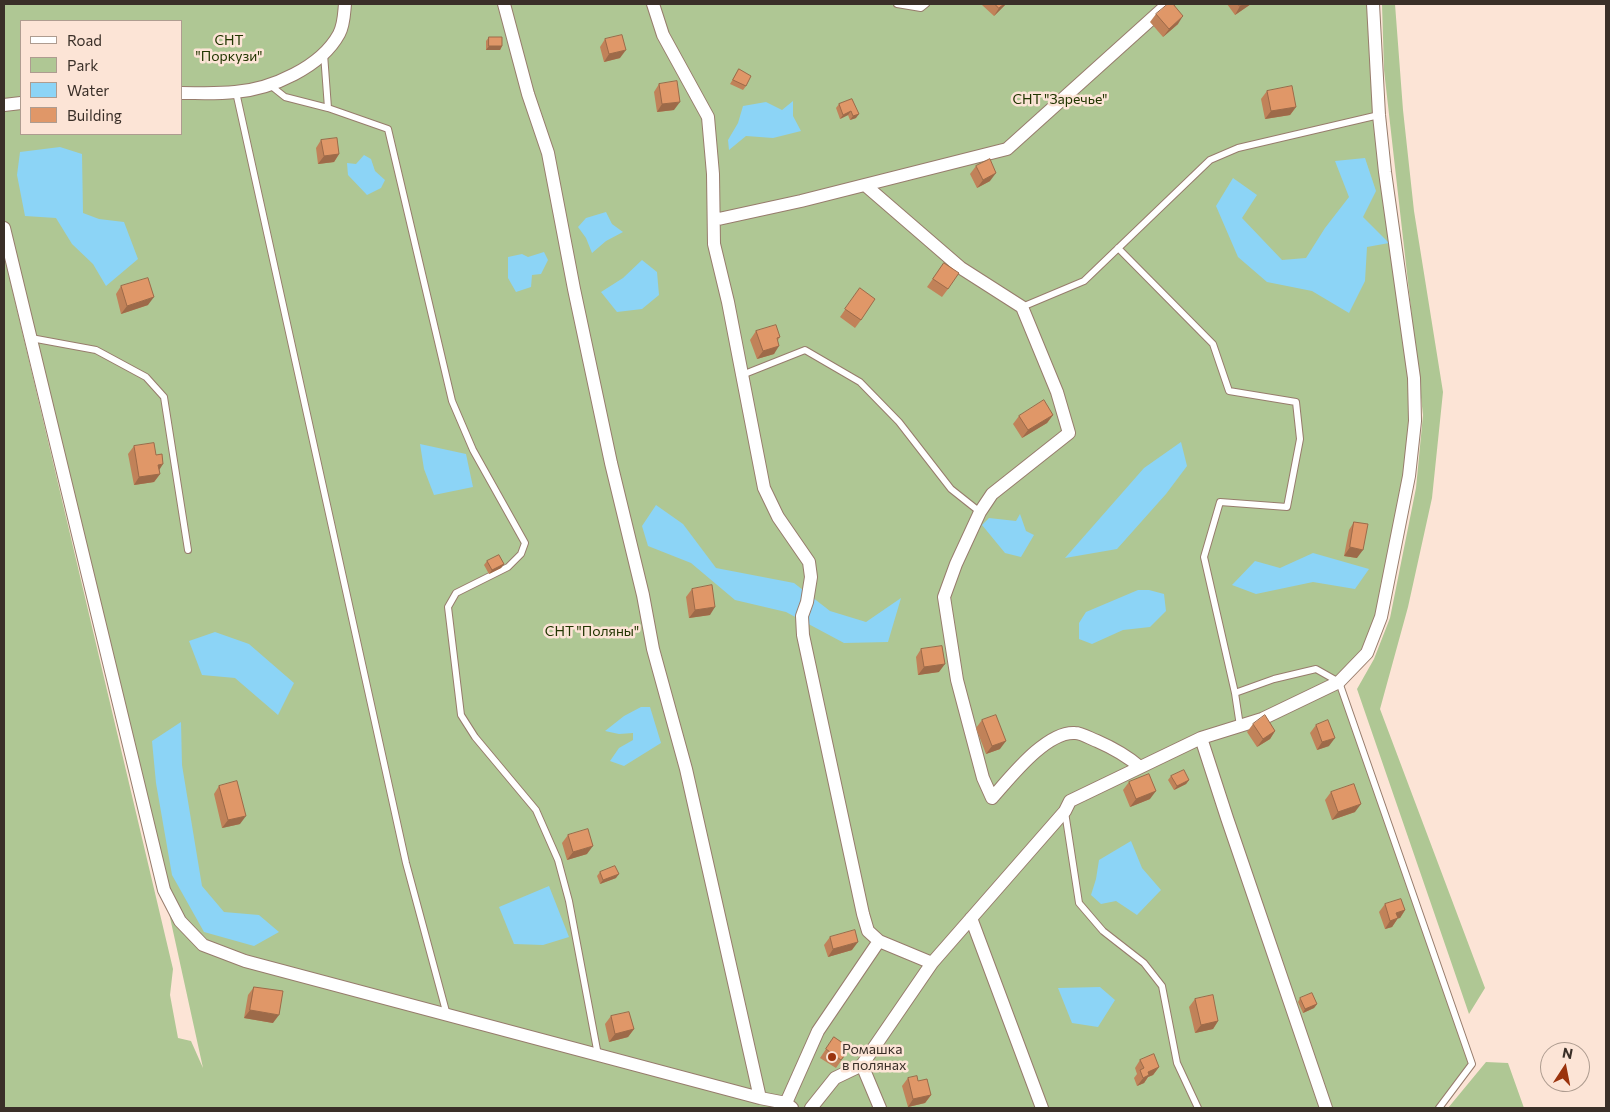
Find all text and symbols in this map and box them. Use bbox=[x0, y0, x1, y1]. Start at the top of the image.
legend bbox=[20, 20, 182, 135]
text: Road bbox=[67, 31, 102, 49]
park label: СНТ "Поркузи" bbox=[196, 32, 262, 64]
text: Park bbox=[67, 56, 98, 74]
text: Water bbox=[67, 81, 109, 99]
park label: СНТ "Заречье" bbox=[1013, 91, 1107, 107]
text: Building bbox=[67, 106, 122, 124]
park label: СНТ "Поляны" bbox=[545, 623, 639, 639]
place label: Ромашка в полянах bbox=[842, 1041, 906, 1074]
north arrow bbox=[1540, 1042, 1590, 1092]
text: N bbox=[1561, 1043, 1575, 1062]
marker: Ромашка в полянах bbox=[826, 1051, 838, 1063]

